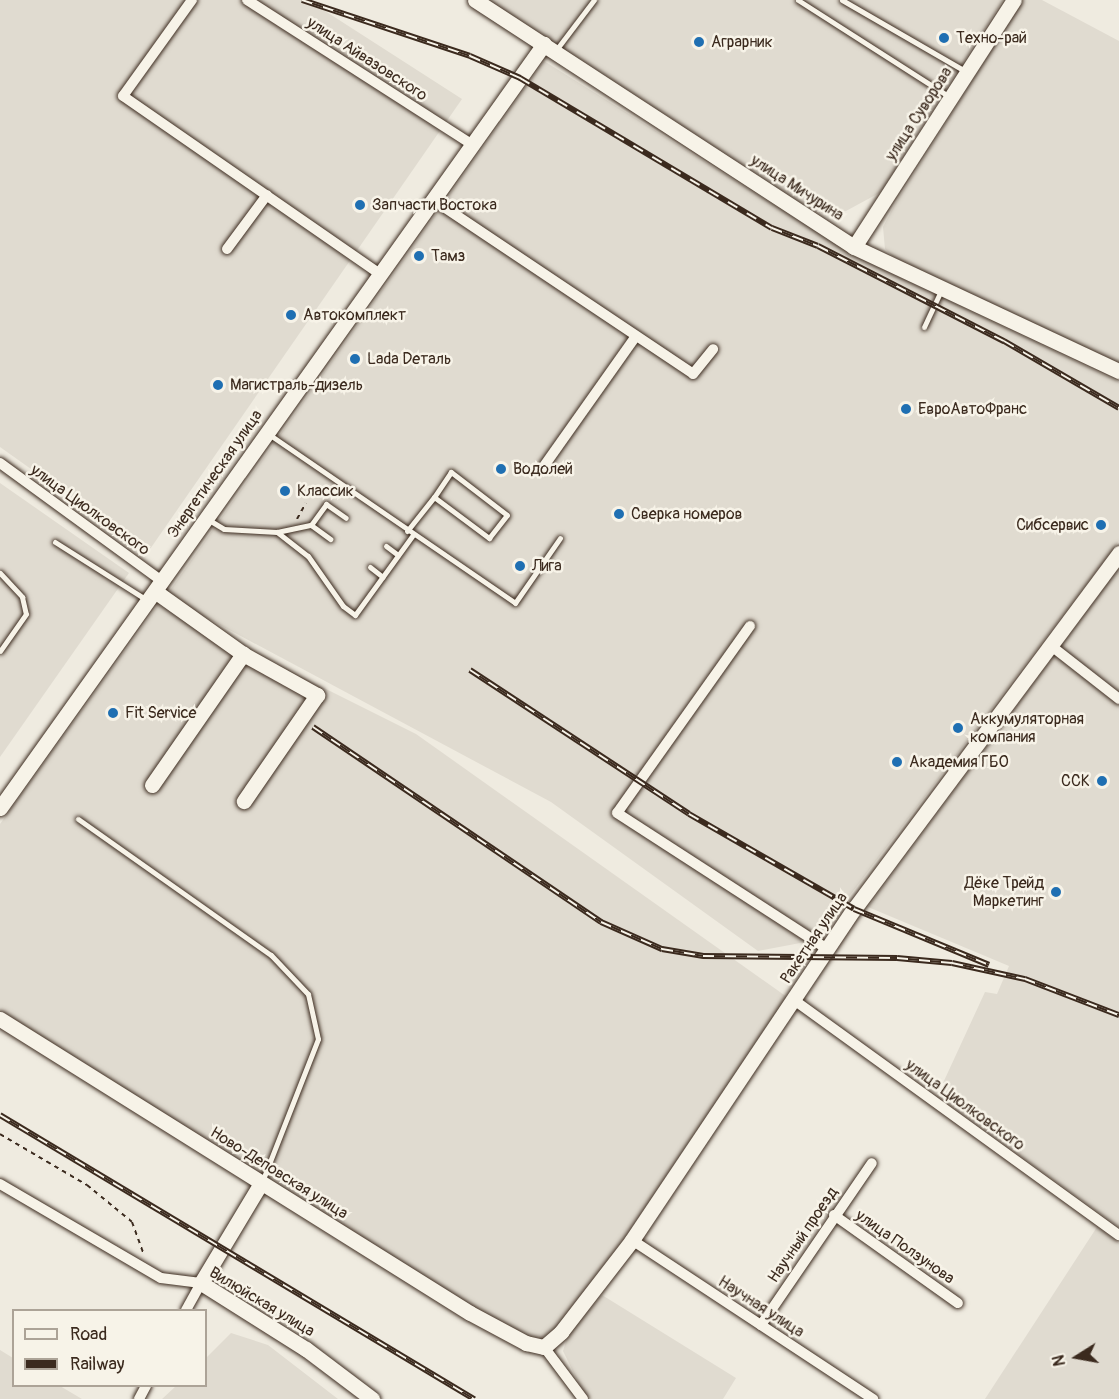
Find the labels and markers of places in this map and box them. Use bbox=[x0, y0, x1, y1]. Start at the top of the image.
place label: Техно-рай bbox=[956, 28, 1027, 48]
marker: Техно-рай bbox=[937, 31, 951, 45]
place label: Аграрник bbox=[711, 32, 773, 52]
marker: Аграрник bbox=[692, 35, 706, 49]
place label: Запчасти Востока bbox=[372, 195, 497, 215]
marker: Запчасти Востока bbox=[353, 198, 367, 212]
place label: Тамз bbox=[431, 246, 466, 266]
marker: Тамз bbox=[412, 249, 426, 263]
place label: Автокомплект bbox=[303, 305, 406, 325]
marker: Автокомплект bbox=[284, 308, 298, 322]
place label: Lada Dеталь bbox=[367, 349, 451, 369]
marker: Lada Dеталь bbox=[348, 352, 362, 366]
place label: Магистраль-дизель bbox=[230, 375, 363, 395]
marker: Магистраль-дизель bbox=[211, 378, 225, 392]
place label: ЕвроАвтоФранс bbox=[918, 399, 1027, 419]
marker: ЕвроАвтоФранс bbox=[899, 402, 913, 416]
place label: Водолей bbox=[513, 459, 573, 479]
marker: Водолей bbox=[494, 462, 508, 476]
place label: Классик bbox=[297, 481, 354, 501]
marker: Классик bbox=[278, 484, 292, 498]
place label: Сверка номеров bbox=[631, 504, 742, 524]
marker: Сверка номеров bbox=[612, 507, 626, 521]
place label: Сибсервис bbox=[1016, 515, 1089, 535]
marker: Сибсервис bbox=[1094, 518, 1108, 532]
place label: Лига bbox=[532, 556, 562, 576]
marker: Лига bbox=[513, 559, 527, 573]
place label: Fit Service bbox=[125, 703, 196, 723]
marker: Fit Service bbox=[106, 706, 120, 720]
place label: Аккумуляторная компания bbox=[970, 709, 1084, 747]
marker: Аккумуляторная компания bbox=[951, 721, 965, 735]
place label: Академия ГБО bbox=[909, 752, 1009, 772]
marker: Академия ГБО bbox=[890, 755, 904, 769]
place label: ССК bbox=[1061, 771, 1090, 791]
marker: ССК bbox=[1095, 774, 1109, 788]
place label: Дёке Трейд Маркетинг bbox=[965, 873, 1044, 911]
marker: Дёке Трейд Маркетинг bbox=[1049, 885, 1063, 899]

